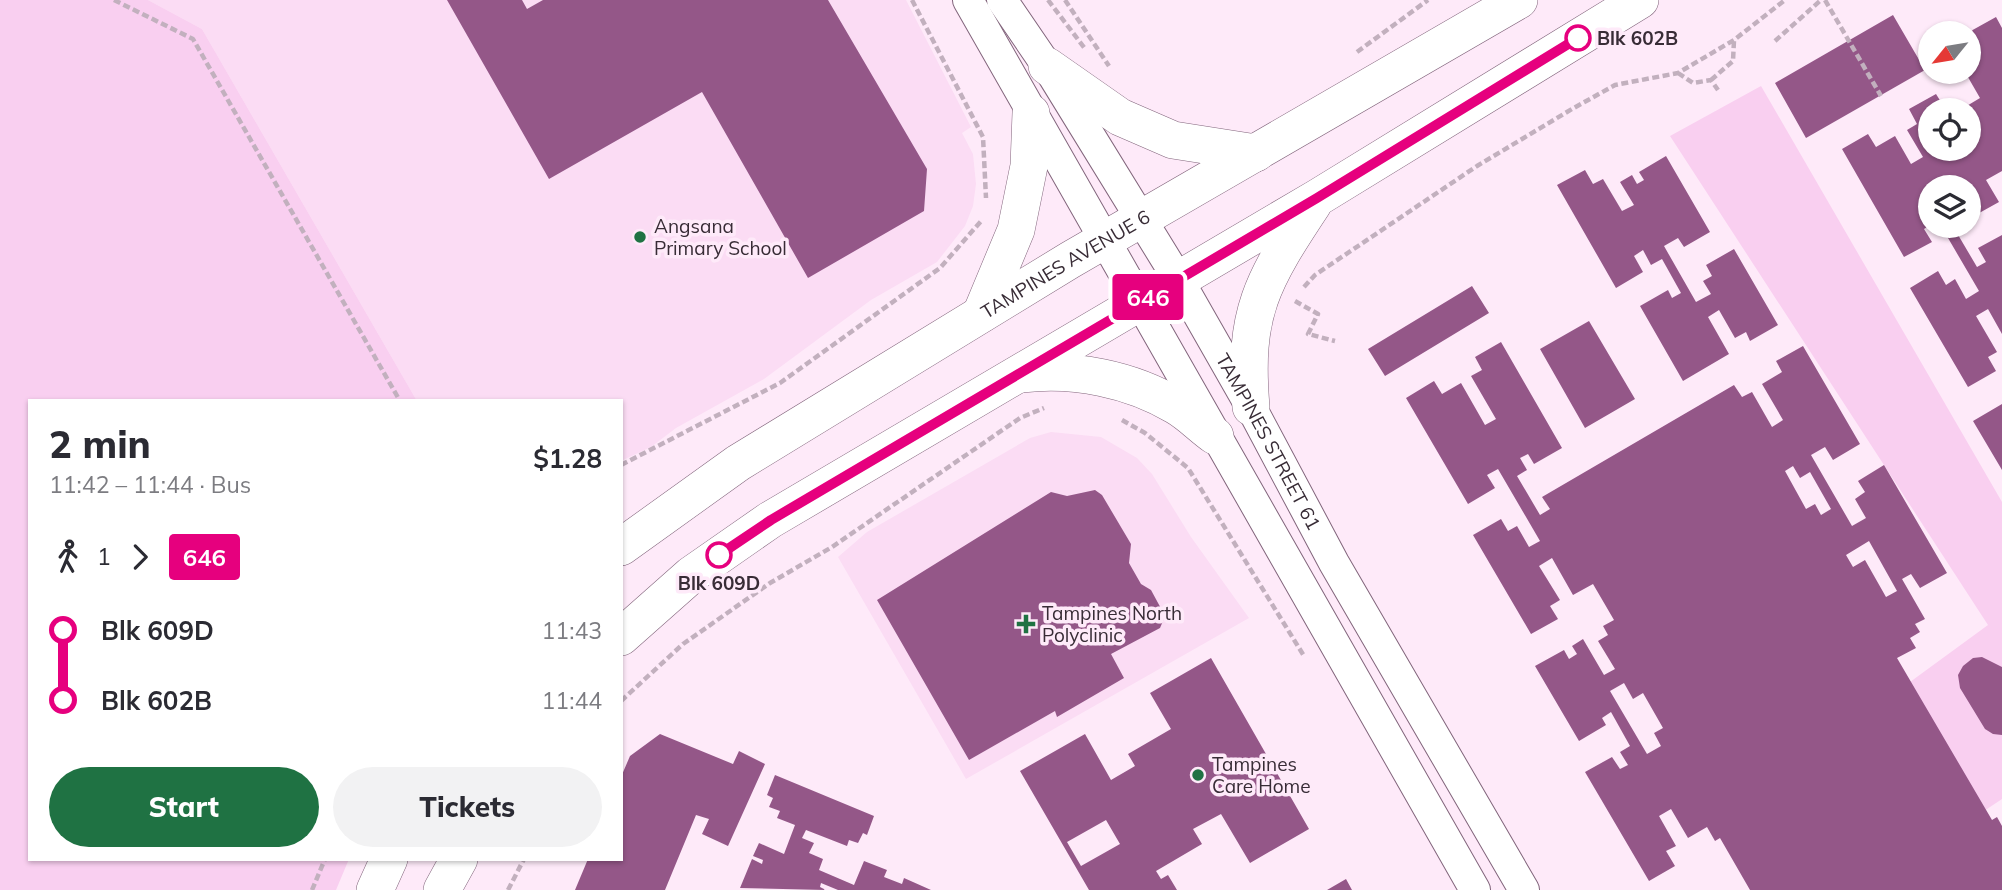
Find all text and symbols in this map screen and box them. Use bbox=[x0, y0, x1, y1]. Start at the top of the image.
north arrow bbox=[1918, 21, 1981, 84]
map controls bbox=[1918, 21, 1981, 238]
marker: Blk 602B bbox=[1565, 25, 1591, 51]
place label: Blk 602B bbox=[1597, 26, 1678, 50]
button: locate bbox=[1918, 98, 1981, 161]
button: layers bbox=[1918, 175, 1981, 238]
street label: TAMPINES AVENUE 6 bbox=[976, 204, 1154, 324]
place label: Angsana Primary School bbox=[654, 214, 787, 260]
marker: Angsana Primary School bbox=[632, 229, 648, 245]
line badge: 646 bbox=[1108, 274, 1188, 320]
text: 646 bbox=[1126, 282, 1170, 312]
street label: TAMPINES STREET 61 bbox=[1211, 349, 1326, 534]
text: 2 min bbox=[49, 420, 151, 468]
text: $1.28 bbox=[533, 442, 602, 475]
text: 11:42 – 11:44 · Bus bbox=[49, 470, 251, 499]
icon: walk bbox=[49, 538, 87, 576]
icon: forward bbox=[121, 538, 159, 576]
text: 1 bbox=[97, 542, 111, 571]
text: 646 bbox=[183, 542, 226, 572]
marker: Blk 609D bbox=[706, 542, 732, 568]
place label: Blk 609D bbox=[678, 571, 760, 595]
place label: Tampines North Polyclinic bbox=[1042, 601, 1182, 647]
text: Blk 609D bbox=[101, 614, 214, 647]
marker: Tampines North Polyclinic bbox=[1016, 614, 1036, 634]
text: 11:43 bbox=[542, 616, 602, 645]
text: Blk 602B bbox=[101, 684, 212, 717]
text: 11:44 bbox=[542, 686, 602, 715]
place label: Tampines Care Home bbox=[1212, 752, 1311, 798]
button: Start bbox=[49, 767, 319, 847]
button: Tickets bbox=[333, 767, 602, 847]
marker: Tampines Care Home bbox=[1190, 767, 1206, 783]

